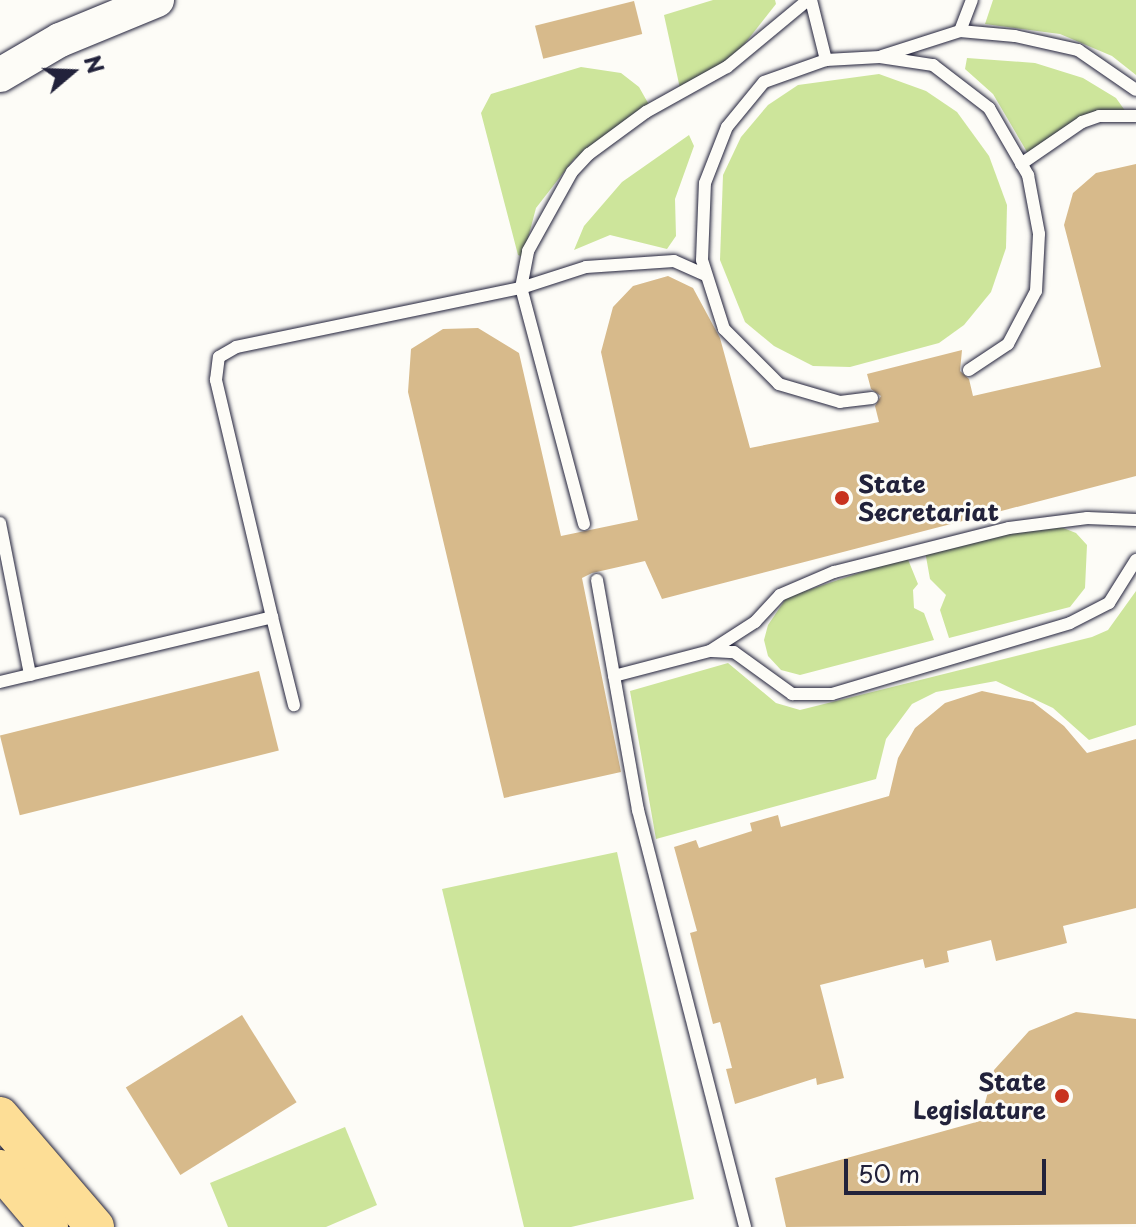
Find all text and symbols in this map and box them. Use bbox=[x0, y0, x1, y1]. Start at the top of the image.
north arrow bbox=[32, 32, 112, 112]
text: N bbox=[77, 50, 114, 78]
place label: State Secretariat bbox=[858, 470, 999, 526]
marker: State Secretariat bbox=[833, 489, 851, 507]
place label: State Legislature bbox=[913, 1068, 1046, 1124]
marker: State Legislature bbox=[1053, 1087, 1071, 1105]
scale bar bbox=[848, 1143, 1050, 1193]
text: 50 m bbox=[858, 1155, 920, 1191]

